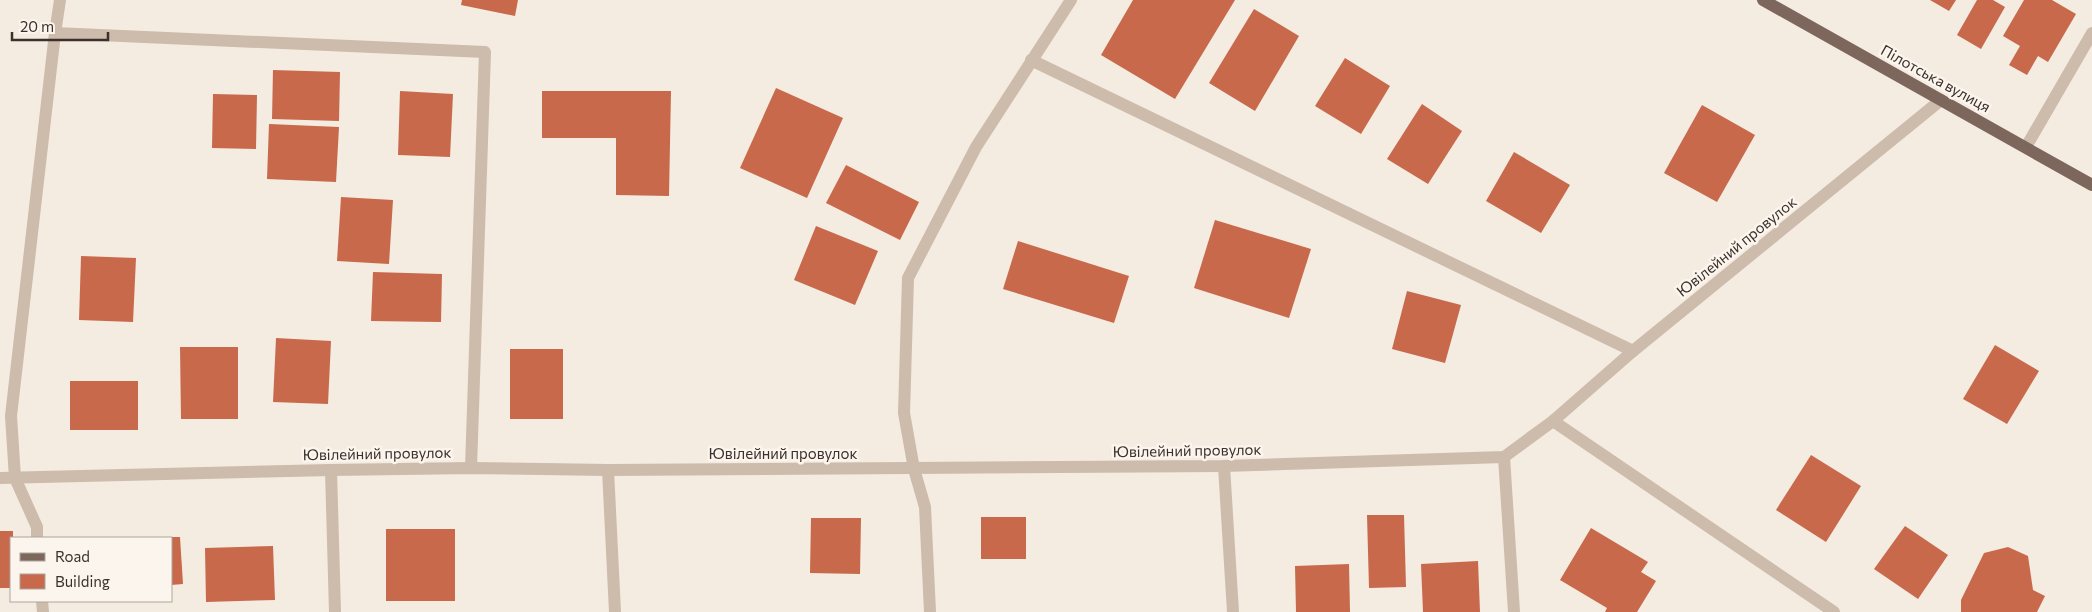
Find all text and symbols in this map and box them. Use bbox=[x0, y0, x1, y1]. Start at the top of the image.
scale bar bbox=[12, 10, 109, 42]
text: 20 m bbox=[20, 17, 54, 35]
street label: Пілотська вулиця bbox=[1878, 40, 1994, 116]
street label: Ювілейний провулок bbox=[1672, 192, 1800, 300]
street label: Ювілейний провулок bbox=[1112, 440, 1262, 460]
street label: Ювілейний провулок bbox=[302, 443, 452, 463]
street label: Ювілейний провулок bbox=[709, 444, 857, 462]
legend bbox=[10, 537, 172, 602]
text: Road bbox=[55, 547, 90, 565]
text: Building bbox=[55, 572, 110, 590]

